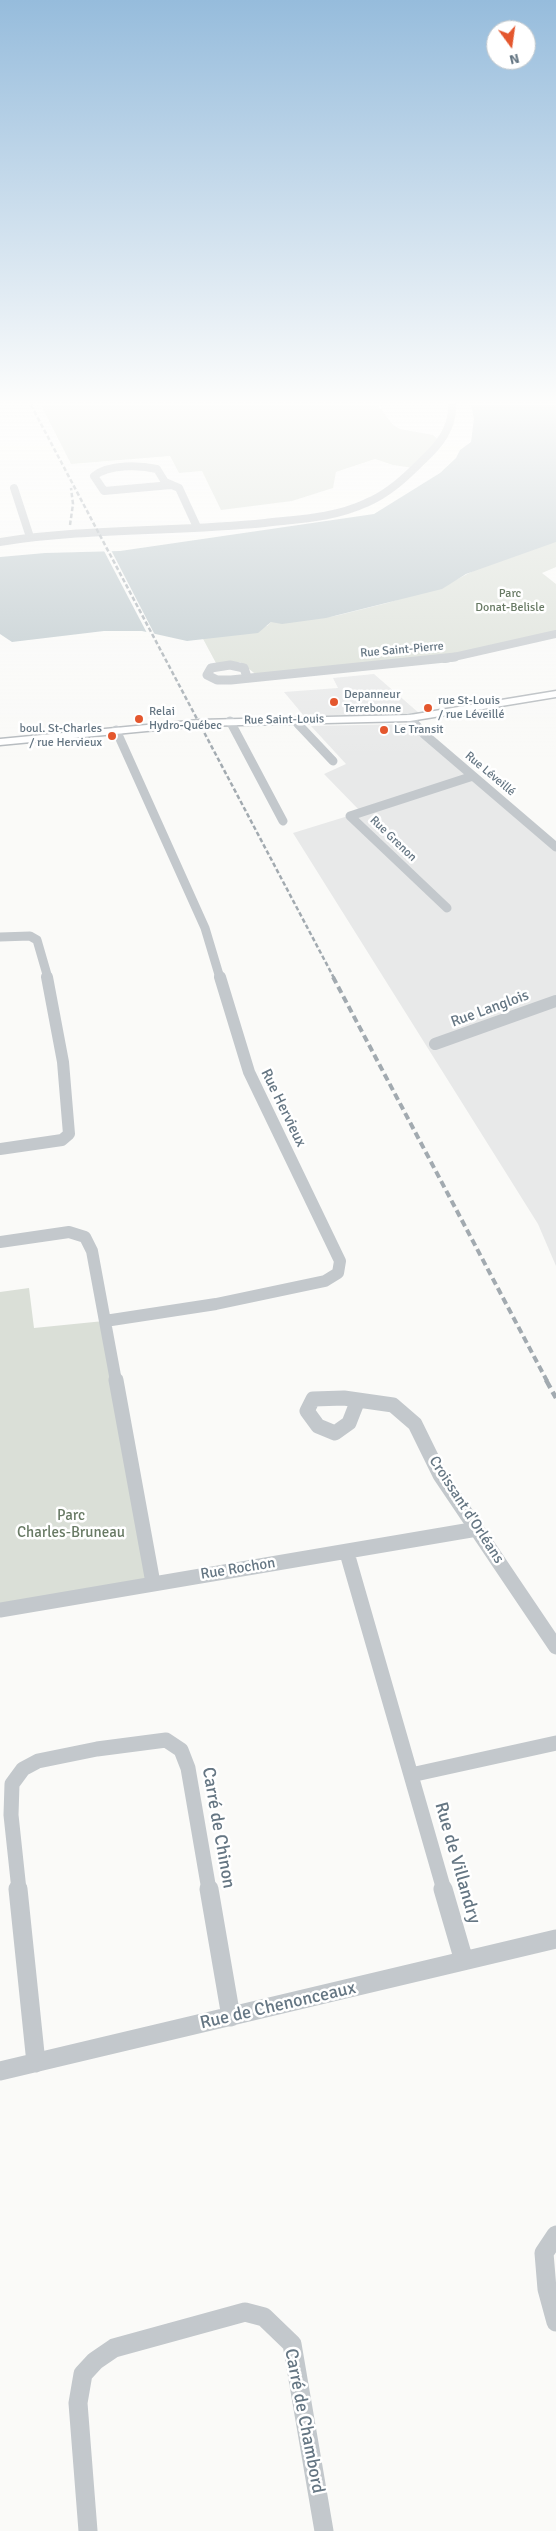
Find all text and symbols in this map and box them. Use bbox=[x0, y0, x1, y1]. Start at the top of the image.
north arrow bbox=[486, 20, 536, 70]
text: N bbox=[508, 50, 521, 68]
park label: Parc Donat-Belisle bbox=[475, 587, 545, 615]
street label: Rue Saint-Pierre bbox=[360, 639, 444, 661]
place label: Depanneur Terrebonne bbox=[344, 688, 401, 716]
place label: rue St-Louis / rue Léveillé bbox=[438, 694, 504, 722]
marker: Depanneur Terrebonne bbox=[328, 696, 340, 708]
marker: rue St-Louis / rue Léveillé bbox=[422, 702, 434, 714]
place label: Relai Hydro-Québec bbox=[149, 705, 222, 733]
street label: Rue Saint-Louis bbox=[244, 712, 324, 728]
marker: Relai Hydro-Québec bbox=[133, 713, 145, 725]
place label: boul. St-Charles / rue Hervieux bbox=[20, 722, 102, 750]
place label: Le Transit bbox=[394, 723, 444, 737]
marker: Le Transit bbox=[378, 724, 390, 736]
marker: boul. St-Charles / rue Hervieux bbox=[106, 730, 118, 742]
street label: Rue Léveillé bbox=[462, 749, 518, 799]
street label: Rue Grenon bbox=[367, 813, 419, 865]
street label: Rue Langlois bbox=[449, 987, 531, 1031]
street label: Rue Hervieux bbox=[256, 1066, 310, 1150]
street label: Croissant d'Orléans bbox=[425, 1453, 507, 1567]
park label: Parc Charles-Bruneau bbox=[17, 1507, 125, 1542]
street label: Rue Rochon bbox=[199, 1554, 277, 1584]
street label: Carré de Chinon bbox=[197, 1766, 239, 1890]
street label: Rue de Villandry bbox=[429, 1800, 485, 1926]
street label: Rue de Chenonceaux bbox=[198, 1978, 358, 2034]
street label: Carré de Chambord bbox=[279, 2347, 329, 2495]

